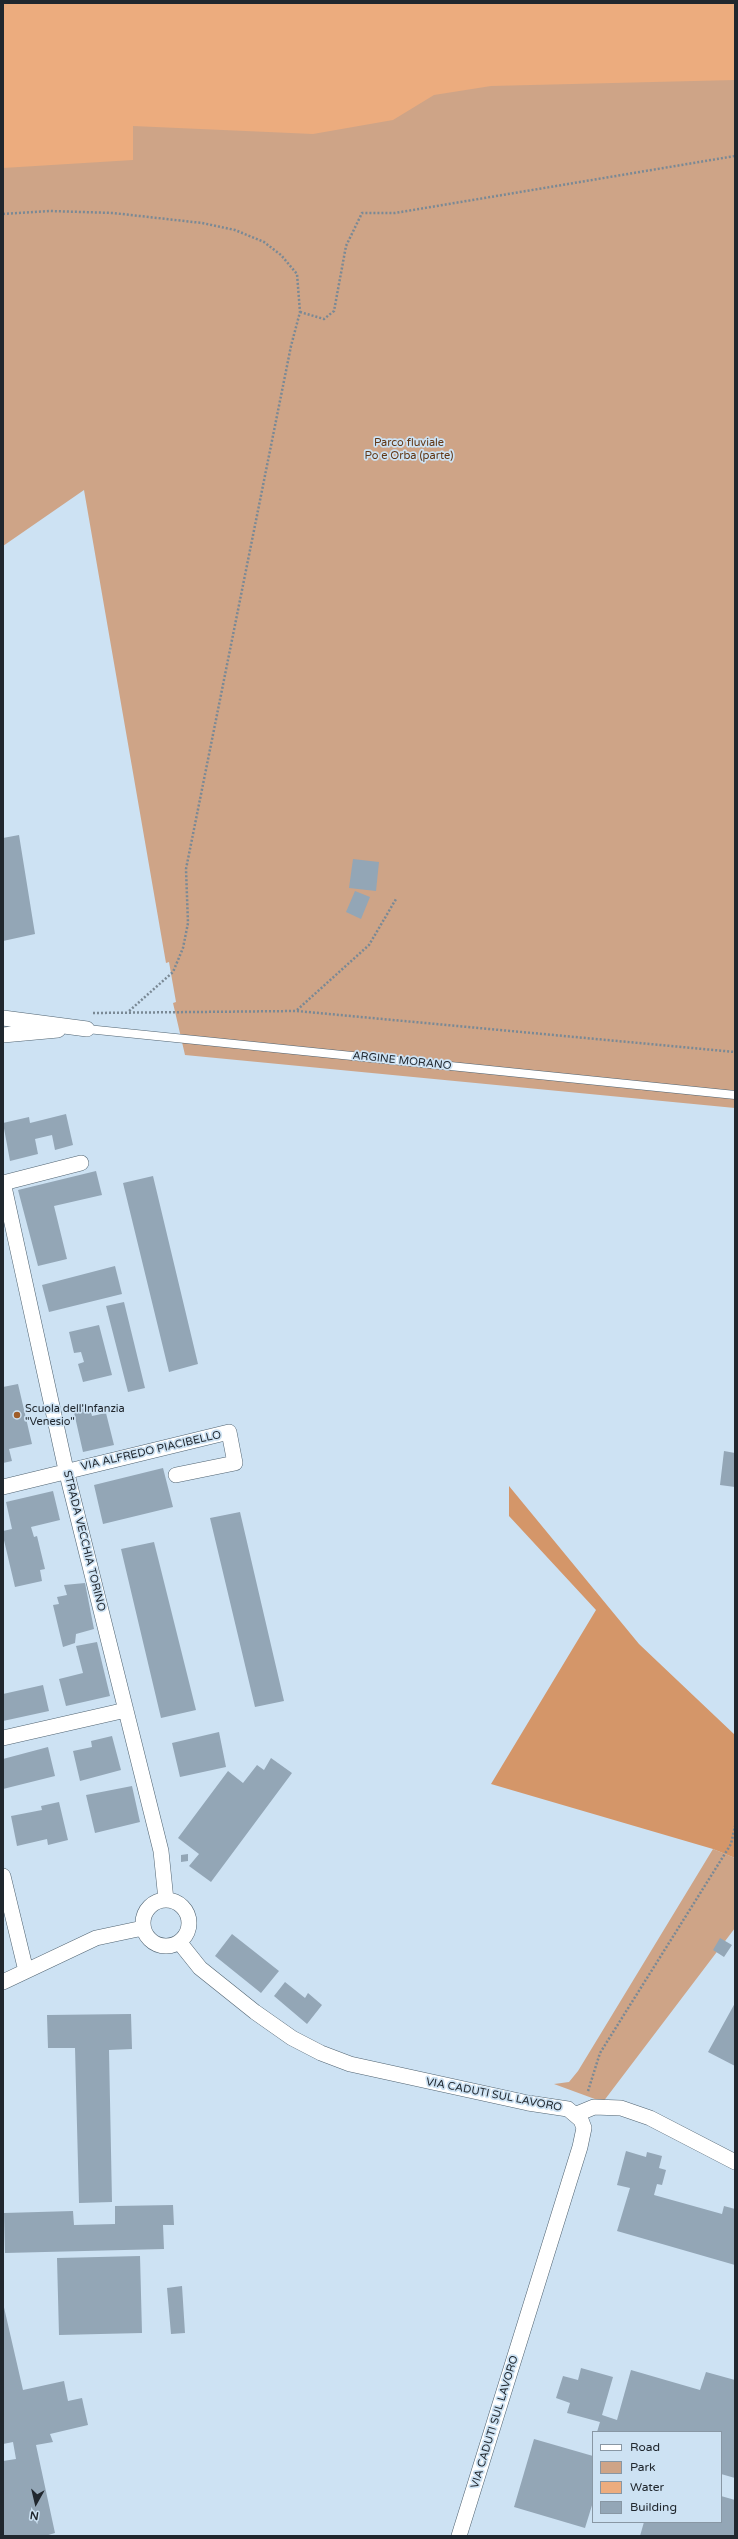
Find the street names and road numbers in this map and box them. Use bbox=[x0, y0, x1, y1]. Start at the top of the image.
street label: ARGINE MORANO bbox=[352, 1049, 452, 1073]
street label: VIA ALFREDO PIACIBELLO bbox=[80, 1428, 222, 1474]
street label: STRADA VECCHIA TORINO bbox=[60, 1469, 108, 1613]
street label: VIA CADUTI SUL LAVORO bbox=[425, 2075, 563, 2115]
street label: VIA CADUTI SUL LAVORO bbox=[468, 2354, 522, 2490]

